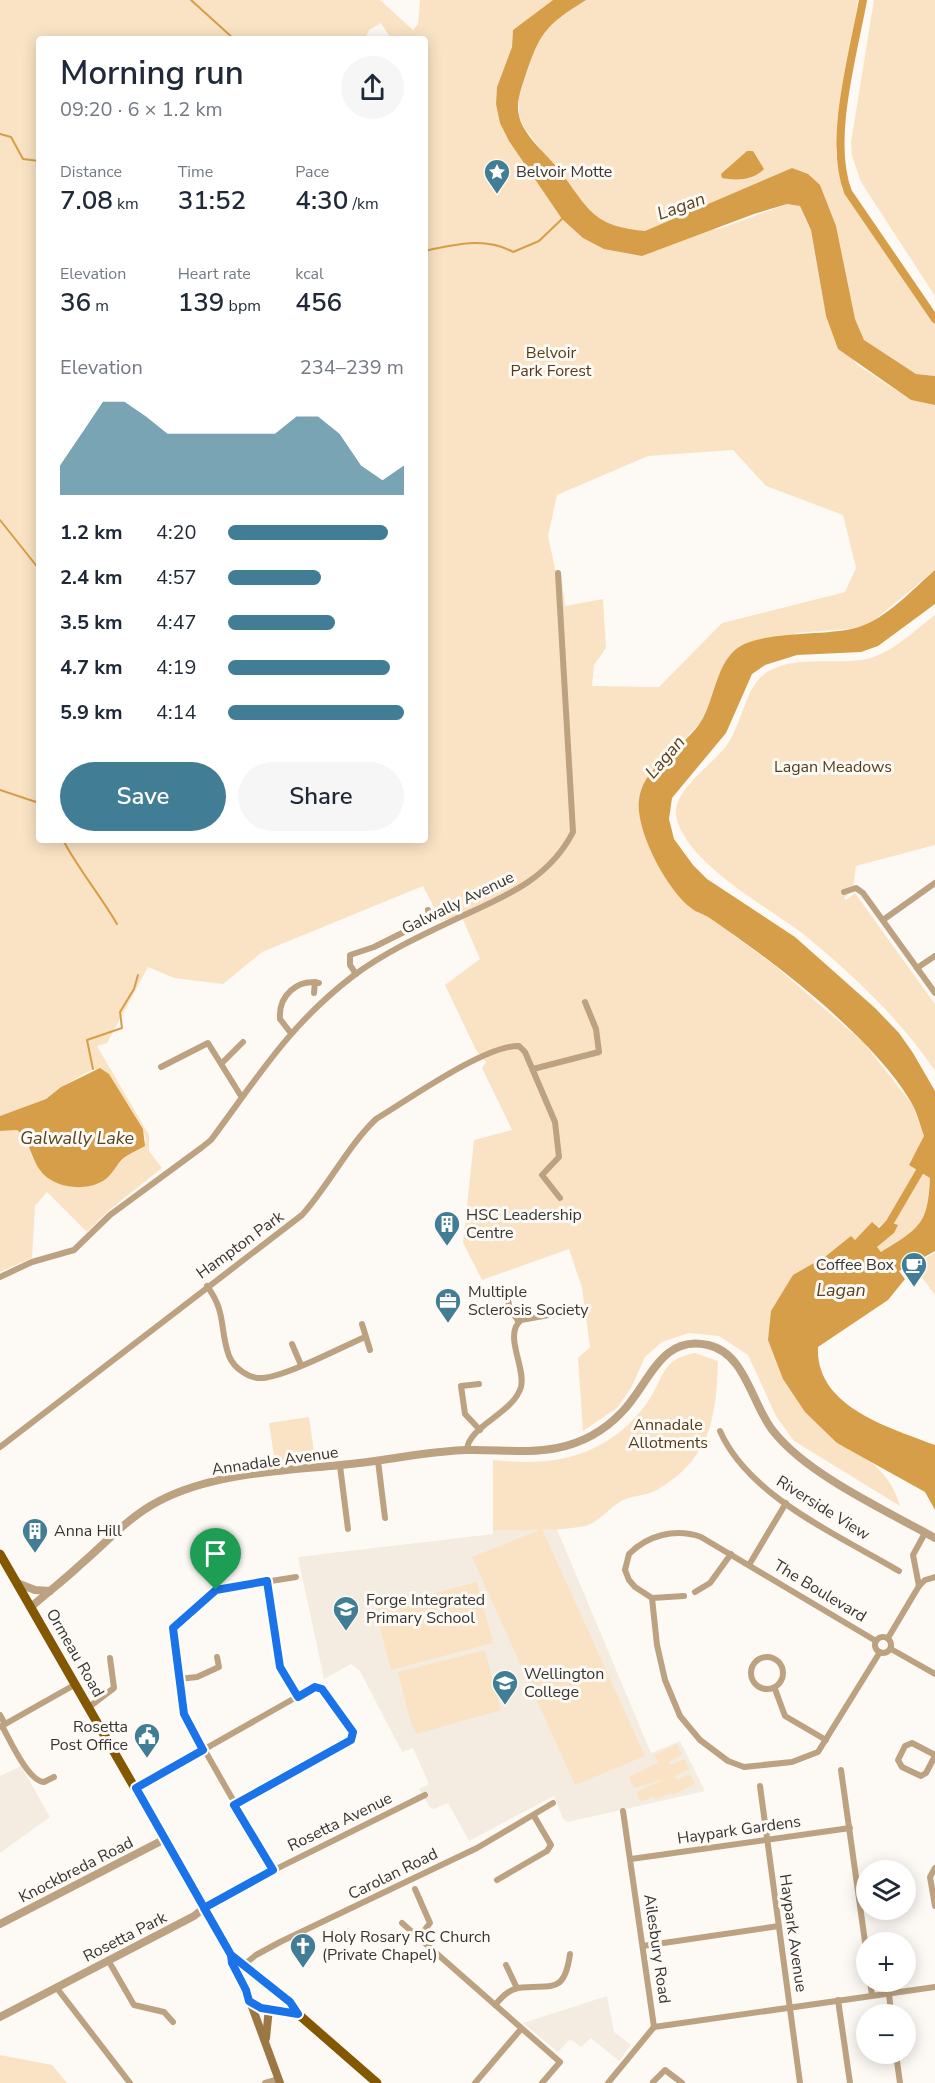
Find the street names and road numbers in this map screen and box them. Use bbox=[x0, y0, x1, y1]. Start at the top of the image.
street label: Galwally Avenue bbox=[398, 866, 518, 940]
street label: Hampton Park bbox=[192, 1205, 289, 1284]
street label: Annadale Avenue bbox=[210, 1441, 340, 1481]
street label: Riverside View bbox=[772, 1470, 875, 1546]
street label: The Boulevard bbox=[769, 1555, 871, 1627]
street label: Ormeau Road bbox=[41, 1605, 109, 1701]
street label: Rosetta Avenue bbox=[284, 1787, 396, 1857]
street label: Haypark Gardens bbox=[676, 1810, 802, 1850]
street label: Knockbreda Road bbox=[15, 1832, 137, 1908]
street label: Carolan Road bbox=[345, 1843, 441, 1905]
street label: Haypark Avenue bbox=[774, 1873, 812, 1993]
street label: Ailesbury Road bbox=[638, 1893, 676, 2005]
street label: Rosetta Park bbox=[79, 1906, 171, 1967]

